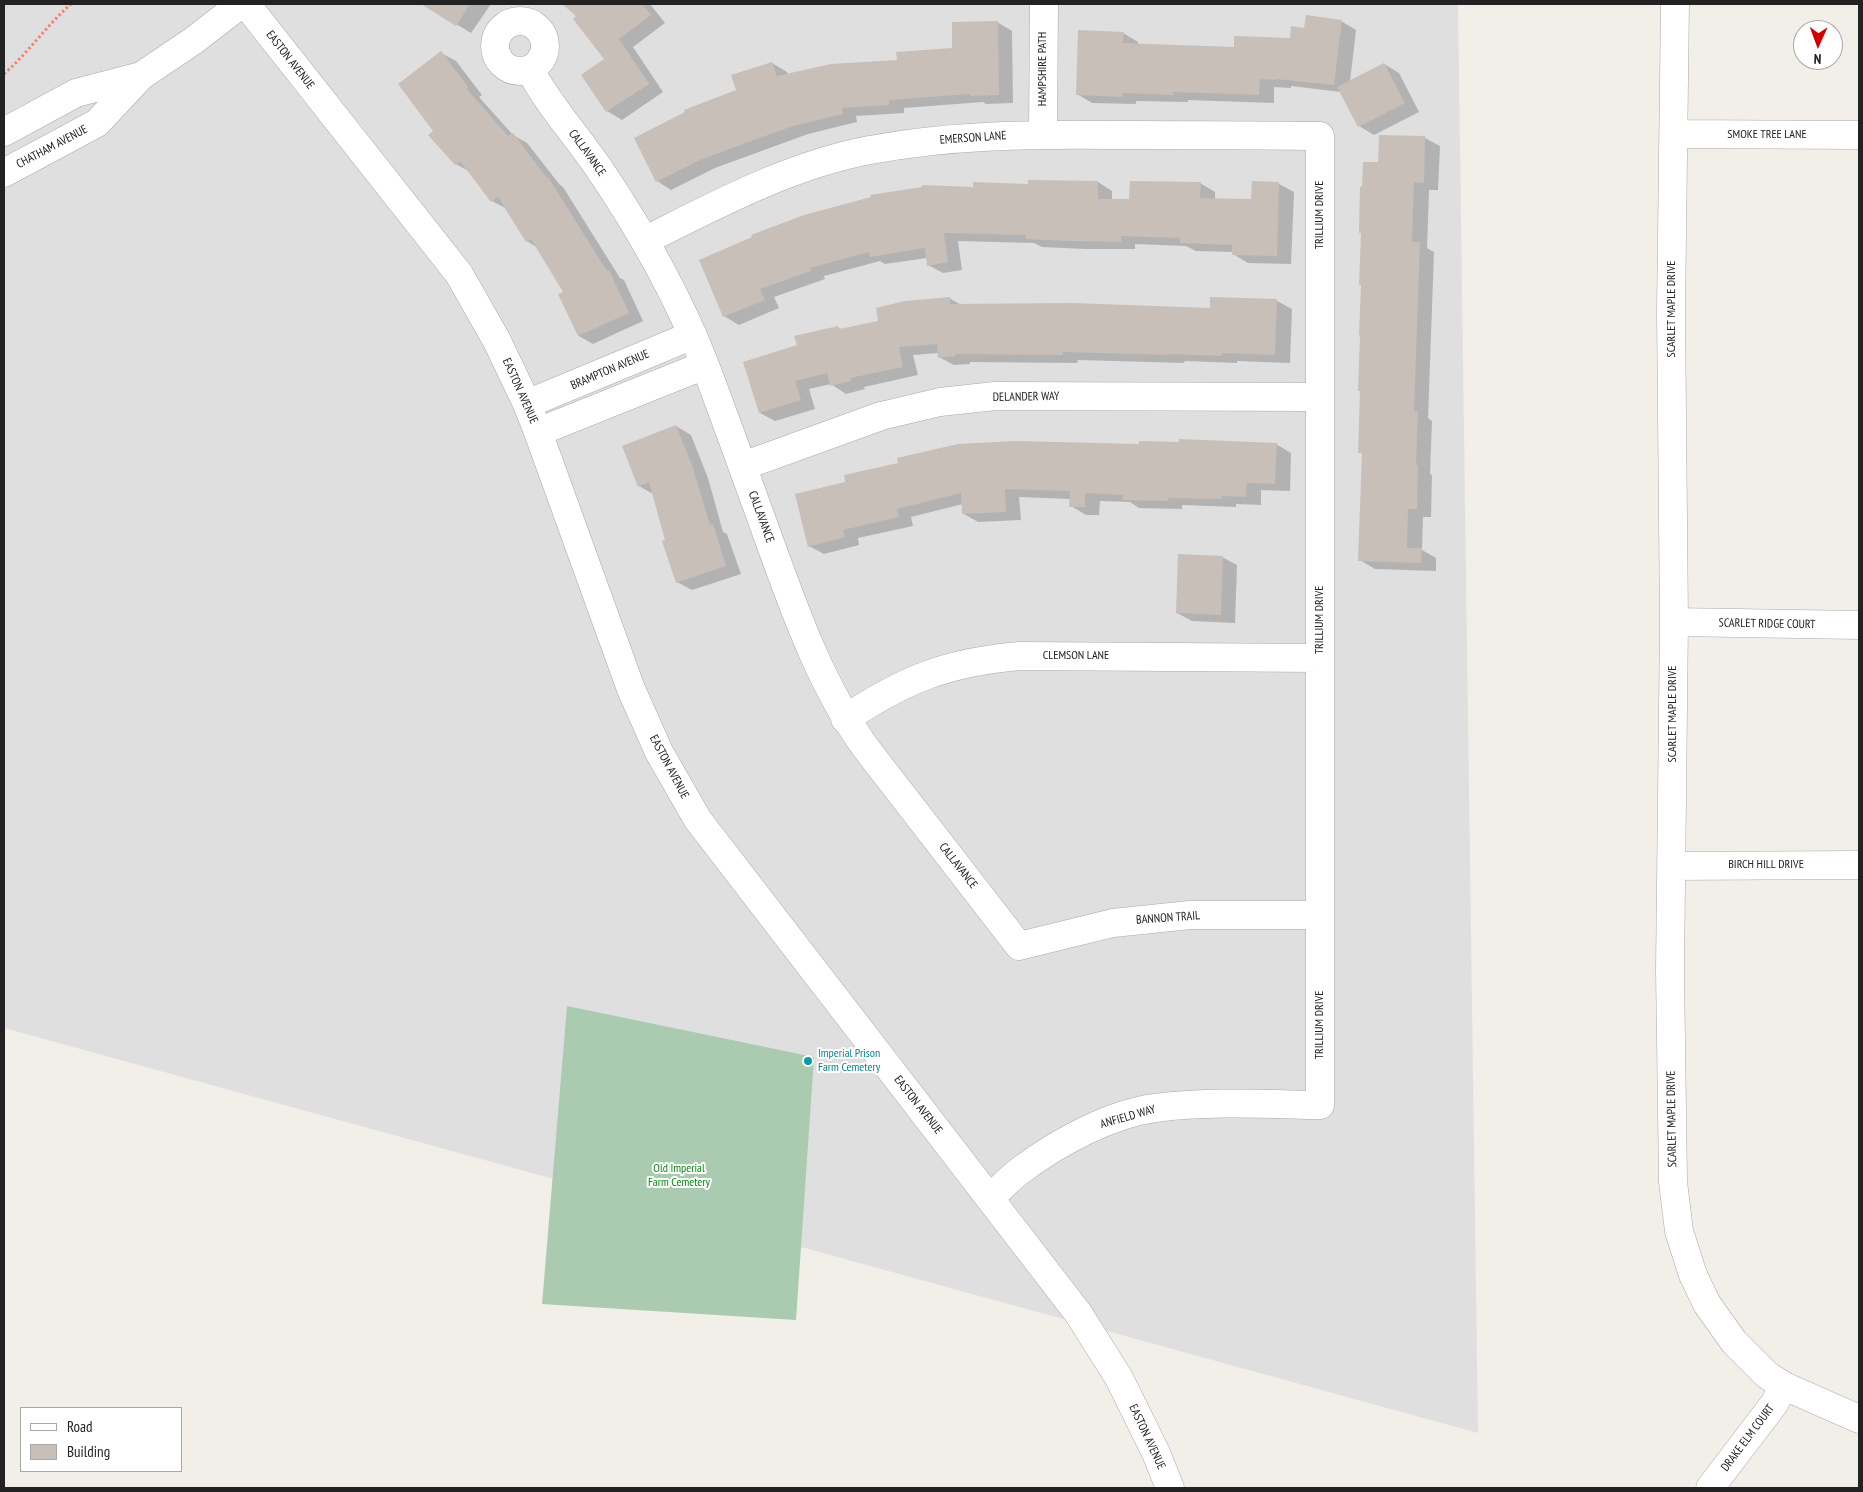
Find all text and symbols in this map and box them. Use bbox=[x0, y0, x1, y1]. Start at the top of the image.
north arrow bbox=[1793, 20, 1843, 70]
street label: EASTON AVENUE bbox=[263, 28, 317, 92]
street label: HAMPSHIRE PATH bbox=[1036, 32, 1050, 106]
text: N bbox=[1813, 50, 1822, 68]
street label: CHATHAM AVENUE bbox=[14, 122, 90, 172]
street label: CALLAVANCE bbox=[565, 127, 609, 179]
street label: EMERSON LANE bbox=[939, 128, 1007, 148]
street label: SMOKE TREE LANE bbox=[1727, 128, 1807, 142]
street label: TRILLIUM DRIVE bbox=[1313, 181, 1327, 249]
street label: SCARLET MAPLE DRIVE bbox=[1665, 261, 1679, 357]
street label: BRAMPTON AVENUE bbox=[569, 347, 651, 393]
street label: EASTON AVENUE bbox=[499, 356, 541, 426]
street label: DELANDER WAY bbox=[993, 389, 1059, 405]
street label: CALLAVANCE bbox=[745, 489, 777, 545]
street label: TRILLIUM DRIVE bbox=[1313, 586, 1327, 654]
street label: SCARLET RIDGE COURT bbox=[1718, 616, 1816, 632]
street label: CLEMSON LANE bbox=[1043, 649, 1109, 663]
street label: SCARLET MAPLE DRIVE bbox=[1666, 666, 1680, 762]
street label: EASTON AVENUE bbox=[646, 733, 692, 801]
street label: CALLAVANCE bbox=[936, 840, 980, 892]
street label: BIRCH HILL DRIVE bbox=[1728, 858, 1804, 872]
street label: BANNON TRAIL bbox=[1136, 909, 1200, 927]
street label: TRILLIUM DRIVE bbox=[1313, 991, 1327, 1059]
place label: Imperial Prison Farm Cemetery bbox=[818, 1047, 880, 1075]
marker: Imperial Prison Farm Cemetery bbox=[802, 1055, 814, 1067]
street label: SCARLET MAPLE DRIVE bbox=[1664, 1070, 1680, 1168]
street label: EASTON AVENUE bbox=[891, 1073, 945, 1137]
street label: ANFIELD WAY bbox=[1099, 1102, 1157, 1132]
park label: Old Imperial Farm Cemetery bbox=[648, 1162, 710, 1190]
street label: EASTON AVENUE bbox=[1126, 1402, 1168, 1472]
street label: DRAKE ELM COURT bbox=[1718, 1402, 1778, 1474]
legend bbox=[20, 1407, 182, 1472]
text: Road bbox=[67, 1417, 93, 1436]
text: Building bbox=[67, 1442, 110, 1461]

